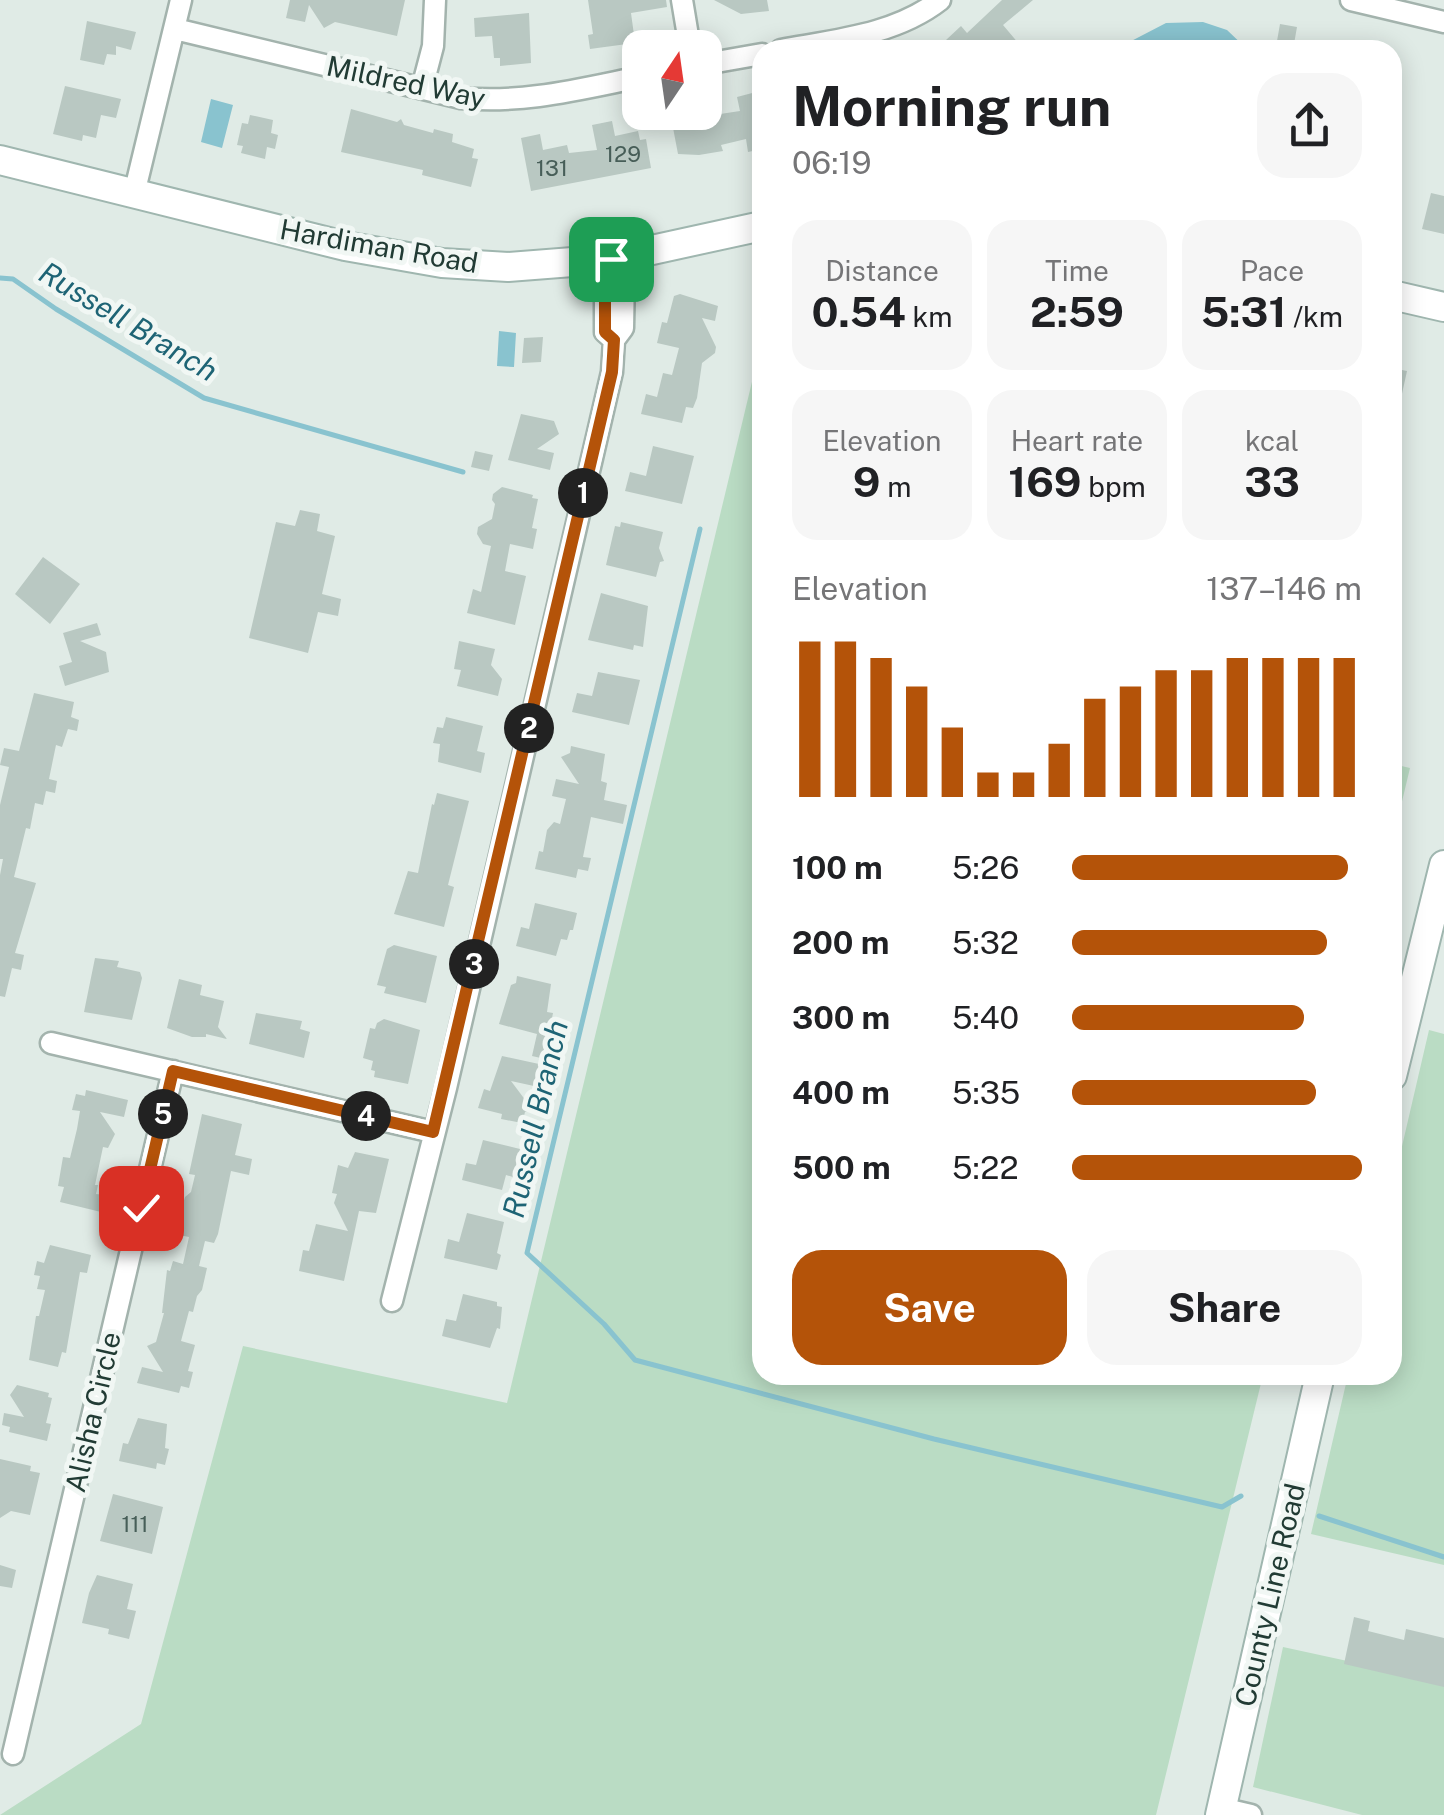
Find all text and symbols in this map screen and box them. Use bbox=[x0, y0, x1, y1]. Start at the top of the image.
north arrow bbox=[622, 30, 722, 130]
map controls bbox=[622, 30, 722, 130]
street label: Mildred Way bbox=[324, 49, 489, 114]
button: share bbox=[1257, 73, 1362, 178]
text: Morning run bbox=[792, 74, 1111, 138]
house number: 129 bbox=[605, 141, 641, 167]
text: 06:19 bbox=[792, 144, 872, 181]
house number: 131 bbox=[536, 155, 568, 181]
street label: Hardiman Road bbox=[277, 212, 481, 279]
pin bbox=[569, 217, 654, 302]
icon: arrive bbox=[584, 232, 639, 287]
water label: Russell Branch bbox=[33, 254, 224, 388]
text: Distance bbox=[825, 254, 939, 287]
text: Time bbox=[1045, 254, 1109, 287]
text: Pace bbox=[1240, 254, 1304, 287]
text: 0.54 bbox=[811, 287, 906, 336]
text: 2:59 bbox=[1030, 287, 1124, 336]
text: 5:31 bbox=[1201, 287, 1287, 336]
text: km bbox=[906, 300, 953, 333]
text: /km bbox=[1287, 300, 1343, 333]
text: Elevation bbox=[823, 424, 941, 457]
text: Heart rate bbox=[1011, 424, 1143, 457]
text: kcal bbox=[1245, 424, 1299, 457]
text: 9 bbox=[853, 457, 880, 506]
text: 169 bbox=[1008, 457, 1081, 506]
text: 33 bbox=[1244, 457, 1300, 506]
pin: 1 bbox=[558, 468, 608, 518]
text: m bbox=[880, 470, 911, 503]
text: bpm bbox=[1081, 470, 1146, 503]
text: 1 bbox=[577, 476, 589, 509]
text: Elevation bbox=[792, 570, 928, 607]
text: 137–146 m bbox=[1206, 570, 1362, 607]
pin: 2 bbox=[504, 703, 554, 753]
text: 2 bbox=[520, 711, 538, 744]
text: 100 m bbox=[792, 849, 883, 886]
text: 5:26 bbox=[952, 849, 1019, 886]
text: 200 m bbox=[792, 924, 889, 961]
text: 5:32 bbox=[952, 924, 1019, 961]
pin: 3 bbox=[449, 939, 499, 989]
text: 3 bbox=[465, 947, 483, 980]
text: 300 m bbox=[792, 999, 890, 1036]
text: 5:40 bbox=[952, 999, 1019, 1036]
water label: Russell Branch bbox=[495, 1017, 575, 1221]
text: 400 m bbox=[792, 1074, 890, 1111]
text: 5:35 bbox=[952, 1074, 1020, 1111]
pin: 5 bbox=[138, 1089, 188, 1139]
pin: 4 bbox=[341, 1091, 391, 1141]
text: 5 bbox=[154, 1097, 172, 1130]
text: 4 bbox=[357, 1099, 375, 1132]
text: 500 m bbox=[792, 1149, 891, 1186]
text: 5:22 bbox=[952, 1149, 1019, 1186]
pin bbox=[99, 1166, 184, 1251]
icon: check bbox=[114, 1181, 169, 1236]
button: Save bbox=[792, 1250, 1067, 1365]
button: Share bbox=[1087, 1250, 1362, 1365]
street label: Alisha Circle bbox=[58, 1329, 127, 1495]
street label: County Line Road bbox=[1228, 1480, 1311, 1710]
house number: 111 bbox=[122, 1511, 148, 1537]

